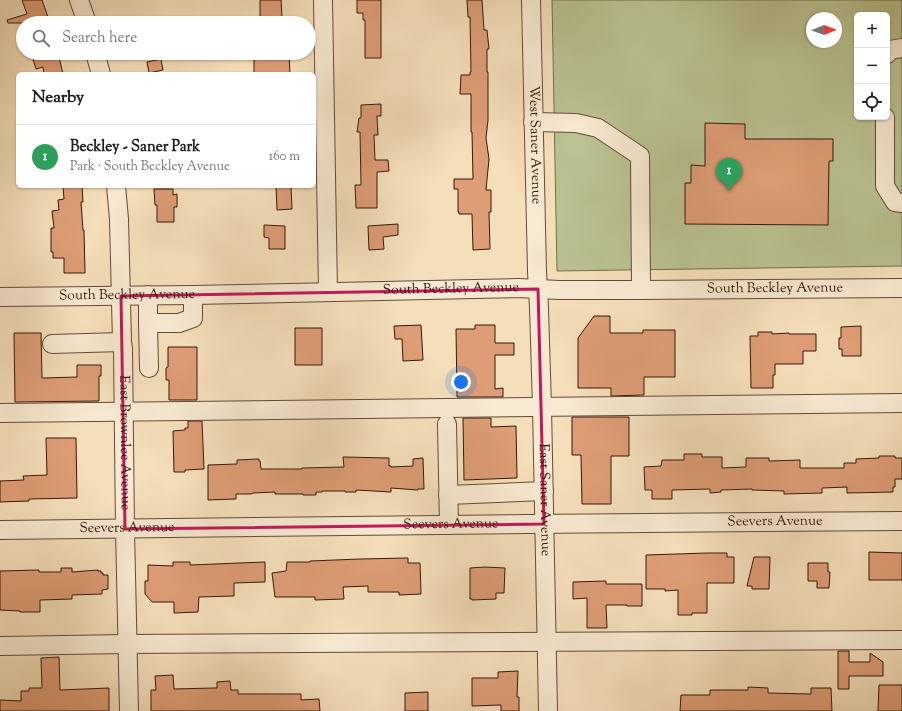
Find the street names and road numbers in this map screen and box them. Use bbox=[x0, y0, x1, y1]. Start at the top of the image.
street label: West Saner Avenue bbox=[523, 85, 546, 204]
street label: South Beckley Avenue bbox=[383, 278, 519, 301]
street label: South Beckley Avenue bbox=[707, 278, 843, 299]
street label: South Beckley Avenue bbox=[59, 285, 195, 306]
street label: East Brownlee Avenue bbox=[113, 375, 135, 510]
street label: East Saner Avenue bbox=[533, 443, 555, 556]
street label: Seevers Avenue bbox=[727, 512, 823, 532]
street label: Seevers Avenue bbox=[403, 514, 499, 535]
street label: Seevers Avenue bbox=[79, 518, 175, 539]

